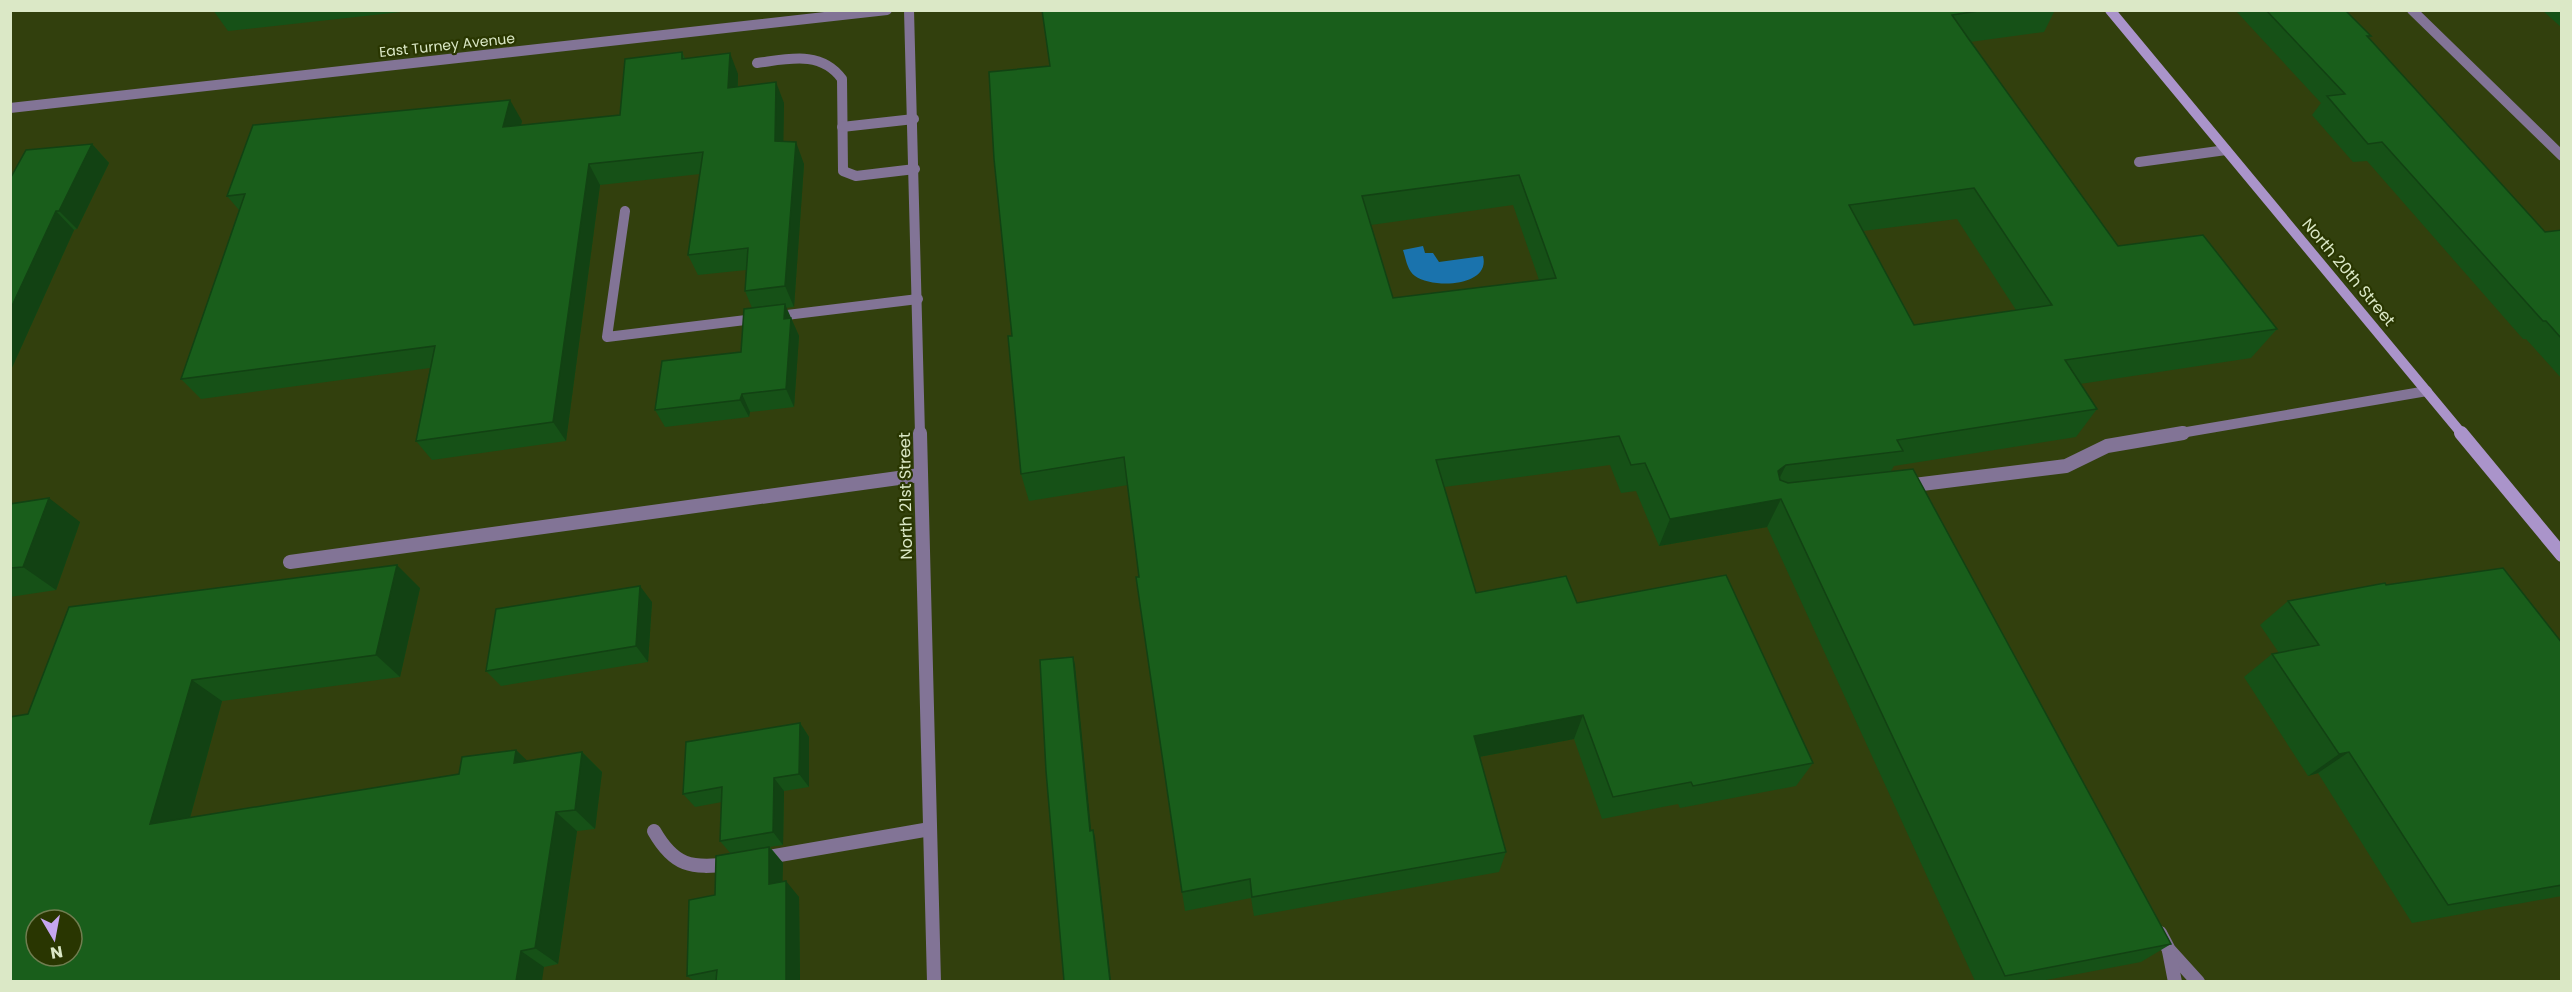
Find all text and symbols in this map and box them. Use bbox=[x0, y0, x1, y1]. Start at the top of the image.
street label: East Turney Avenue bbox=[378, 28, 516, 62]
street label: North 20th Street bbox=[2297, 214, 2401, 331]
street label: North 21st Street bbox=[893, 432, 918, 560]
north arrow bbox=[24, 908, 84, 968]
text: N bbox=[49, 940, 64, 965]

